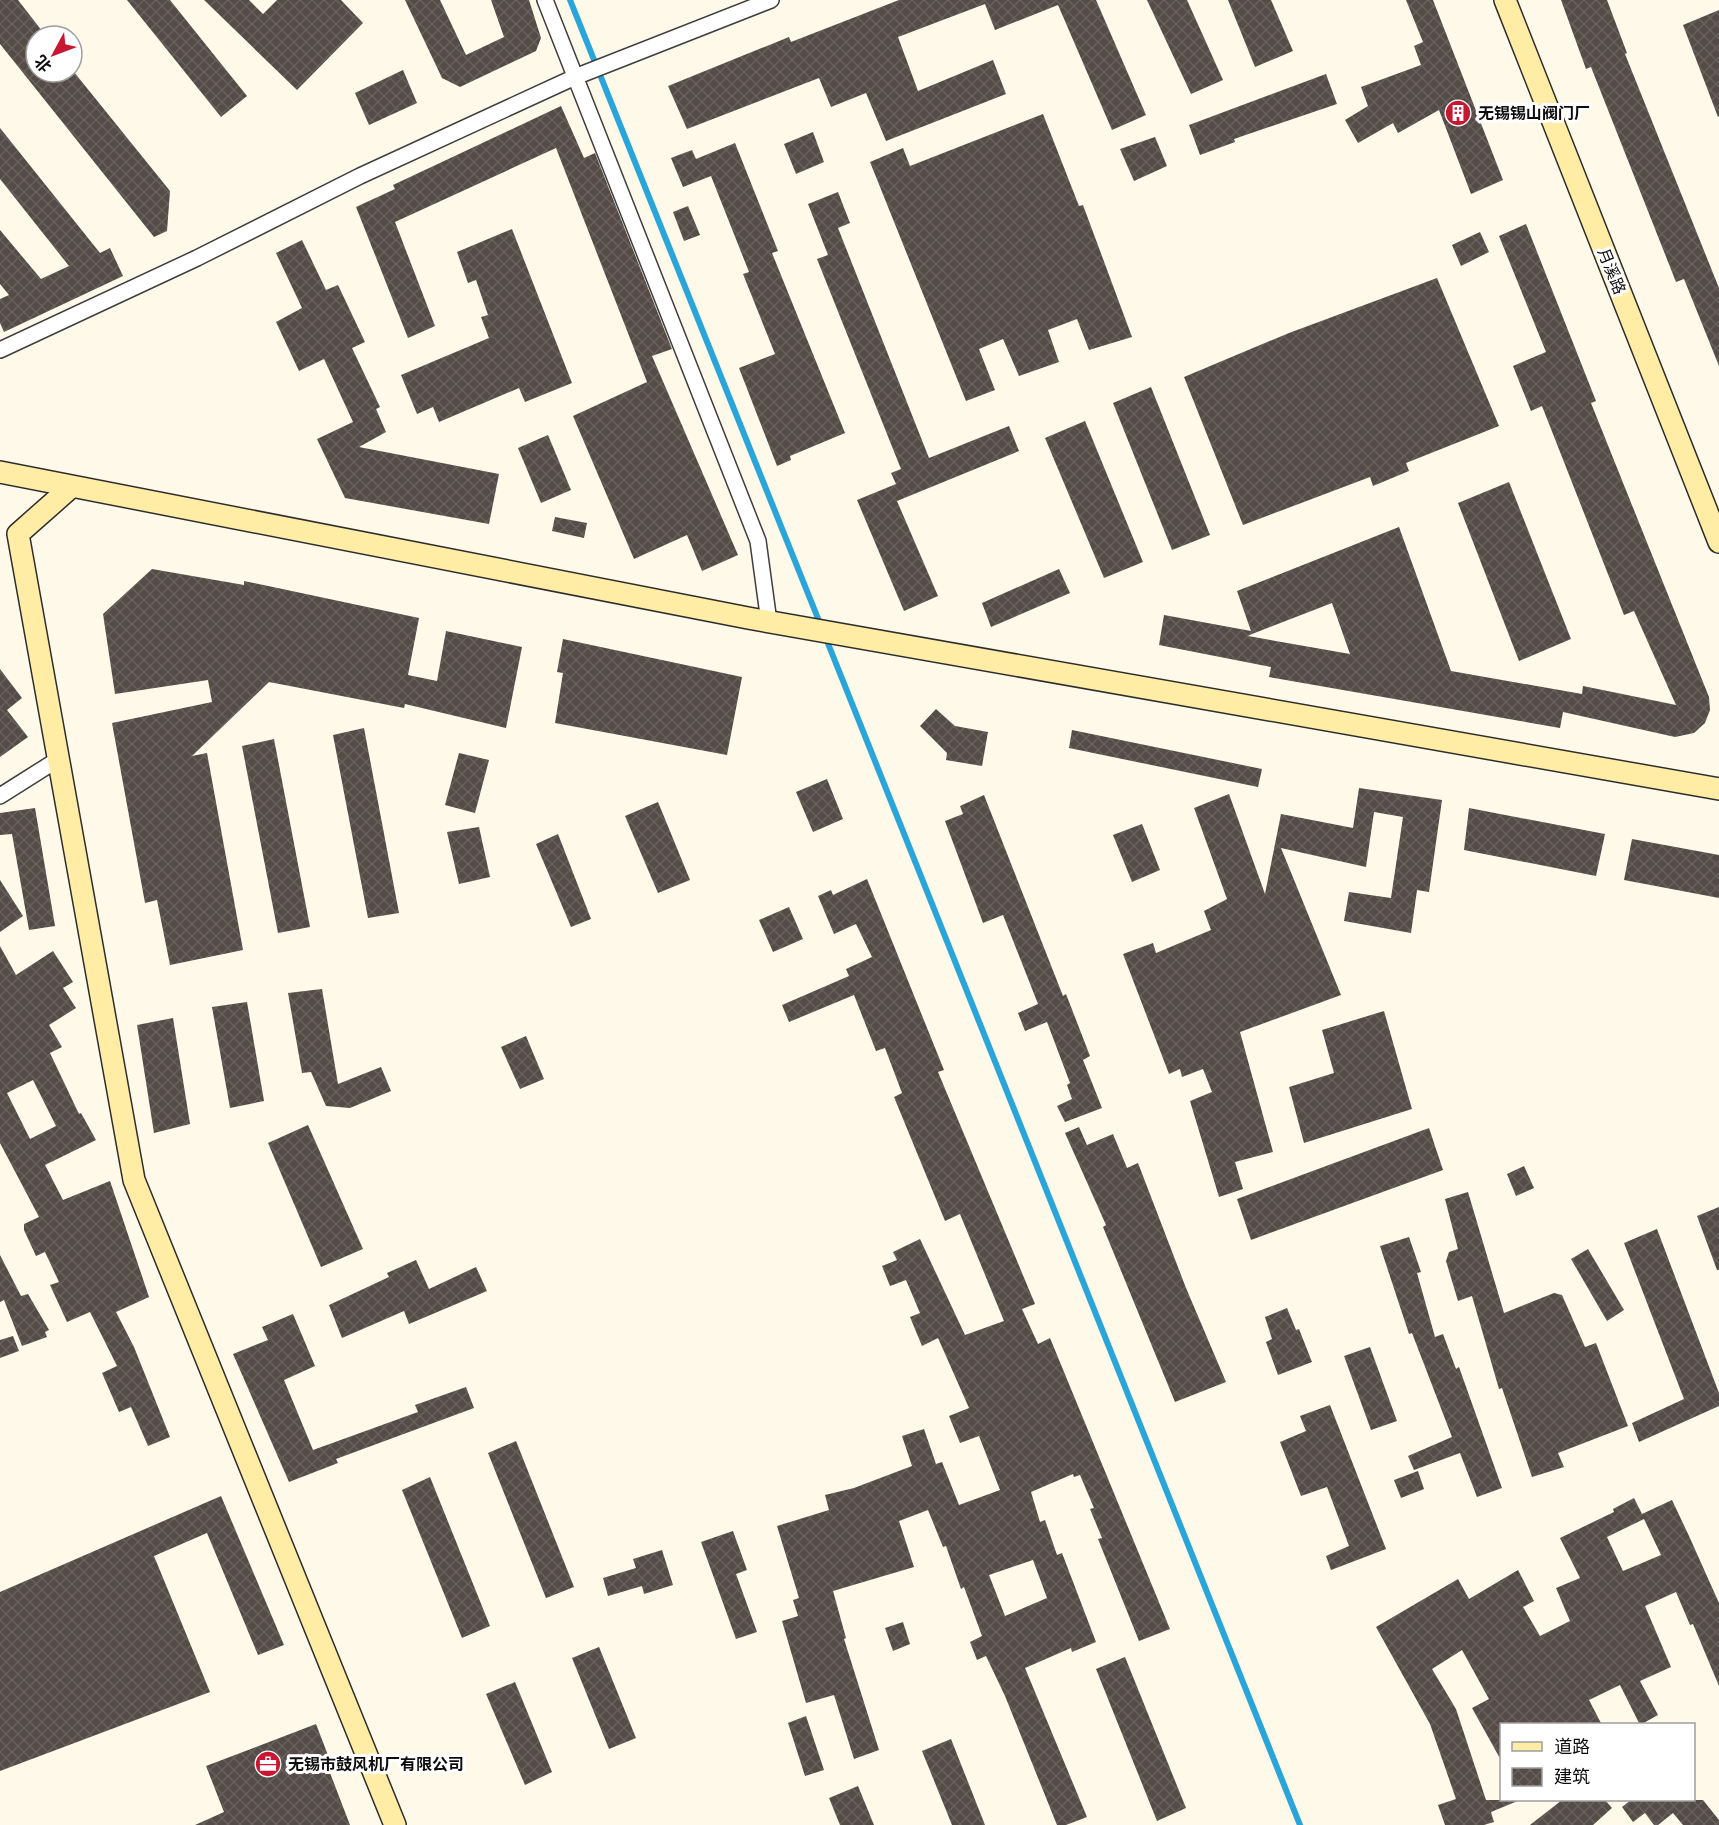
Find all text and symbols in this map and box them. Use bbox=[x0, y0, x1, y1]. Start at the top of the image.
north arrow bbox=[24, 24, 84, 84]
text: 北 bbox=[30, 51, 55, 76]
building icon: 无锡锡山阀门厂 bbox=[1443, 98, 1473, 128]
place label: 无锡锡山阀门厂 bbox=[1478, 103, 1590, 123]
street label: 月溪路 bbox=[1594, 245, 1630, 297]
legend bbox=[1500, 1723, 1695, 1801]
text: 道路 bbox=[1554, 1735, 1590, 1758]
office icon: 无锡市鼓风机厂有限公司 bbox=[253, 1749, 283, 1779]
place label: 无锡市鼓风机厂有限公司 bbox=[288, 1754, 464, 1774]
text: 建筑 bbox=[1554, 1765, 1590, 1788]

